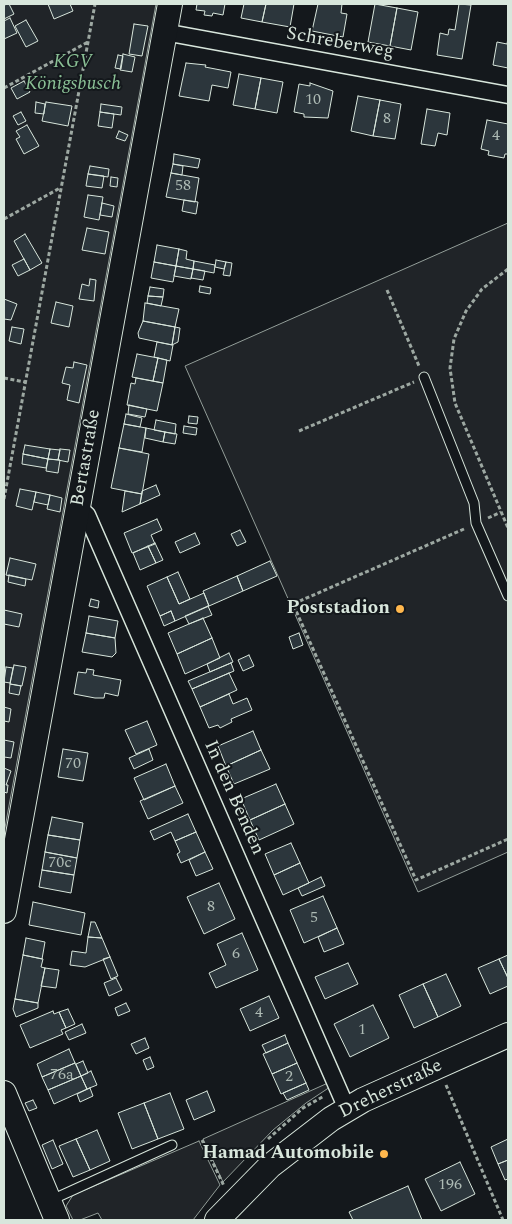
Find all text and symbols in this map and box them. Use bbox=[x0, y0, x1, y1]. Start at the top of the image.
street label: Schreberweg bbox=[284, 23, 396, 65]
park label: KGV Königsbusch bbox=[25, 52, 121, 96]
house number: 10 bbox=[305, 91, 321, 111]
house number: 8 bbox=[383, 110, 391, 130]
house number: 4 bbox=[492, 127, 500, 147]
house number: 58 bbox=[175, 177, 191, 197]
street label: Bertastraße bbox=[67, 408, 107, 508]
place label: Poststadion bbox=[286, 598, 390, 620]
marker: Poststadion bbox=[394, 603, 406, 615]
street label: In den Benden bbox=[198, 737, 268, 859]
house number: 70 bbox=[65, 755, 81, 775]
house number: 70c bbox=[48, 854, 72, 874]
house number: 8 bbox=[207, 898, 215, 918]
house number: 5 bbox=[310, 909, 318, 929]
house number: 6 bbox=[232, 945, 240, 965]
house number: 4 bbox=[255, 1004, 263, 1024]
house number: 1 bbox=[358, 1021, 366, 1041]
street label: Dreherstraße bbox=[336, 1055, 446, 1125]
house number: 76a bbox=[50, 1066, 74, 1086]
house number: 2 bbox=[285, 1068, 293, 1088]
place label: Hamad Automobile bbox=[202, 1143, 374, 1165]
marker: Hamad Automobile bbox=[378, 1148, 390, 1160]
house number: 196 bbox=[438, 1176, 462, 1196]

